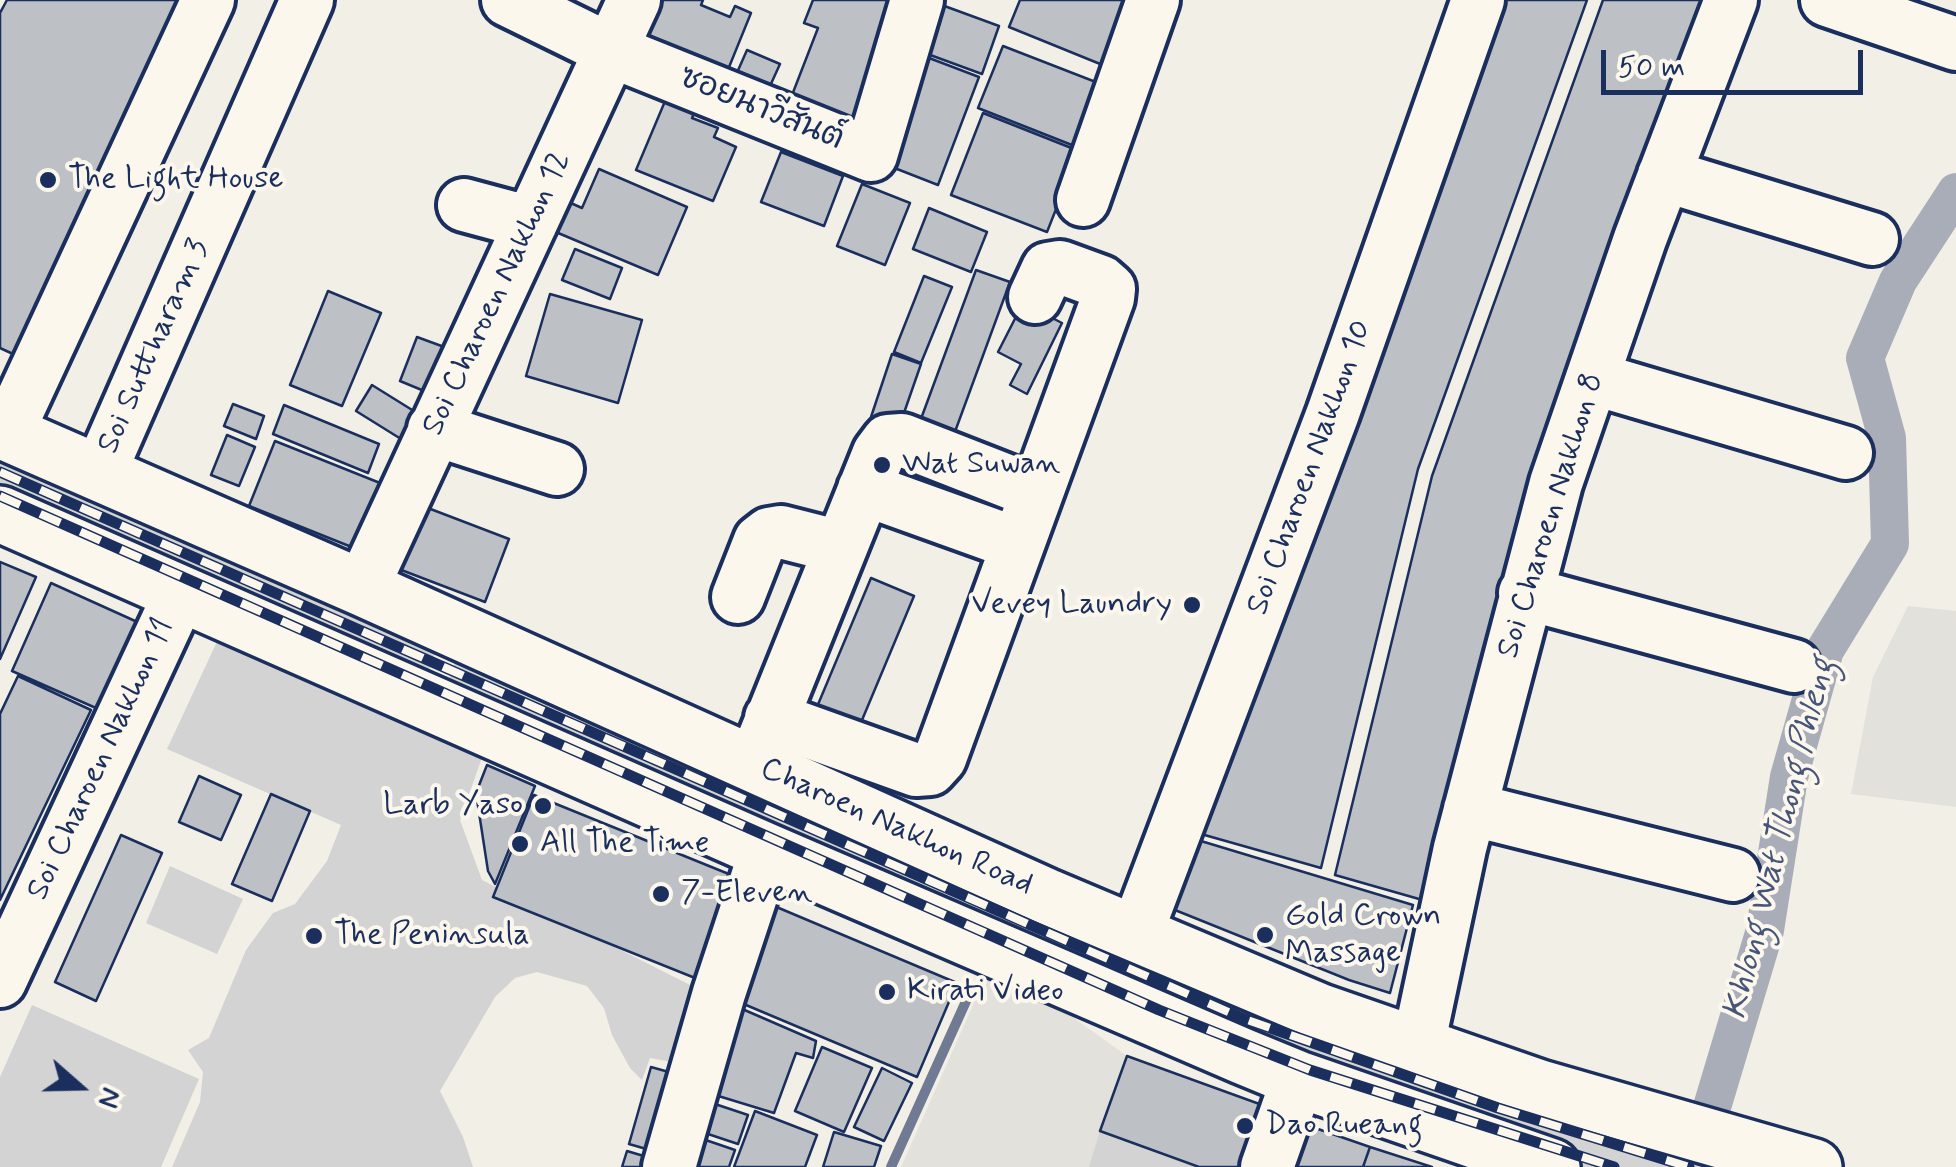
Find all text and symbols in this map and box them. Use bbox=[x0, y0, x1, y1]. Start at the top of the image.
scale bar bbox=[1606, 30, 1868, 92]
text: 50 m bbox=[1618, 48, 1685, 87]
street label: ซอยนาวีสันต์ bbox=[673, 60, 849, 160]
street label: Soi Charoen Nakhon 12 bbox=[415, 146, 581, 442]
place label: The Light House bbox=[68, 161, 284, 199]
marker: The Light House bbox=[37, 169, 59, 191]
street label: Soi Suttharam 3 bbox=[91, 234, 219, 460]
street label: Soi Charoen Nakhon 10 bbox=[1240, 315, 1382, 621]
street label: Soi Charoen Nakhon 8 bbox=[1490, 369, 1614, 663]
place label: Wat Suwan bbox=[902, 446, 1060, 484]
marker: Wat Suwan bbox=[871, 454, 893, 476]
place label: Vevey Laundry bbox=[972, 586, 1172, 624]
marker: Vevey Laundry bbox=[1181, 594, 1203, 616]
street label: Soi Charoen Nakhon 11 bbox=[20, 613, 184, 907]
water label: Khlong Wat Thong Phleng bbox=[1716, 654, 1846, 1024]
street label: Charoen Nakhon Road bbox=[754, 751, 1038, 905]
place label: Larb Yaso bbox=[383, 787, 523, 825]
marker: Larb Yaso bbox=[532, 795, 554, 817]
place label: All The Time bbox=[540, 825, 709, 863]
marker: All The Time bbox=[509, 833, 531, 855]
place label: 7-Eleven bbox=[681, 875, 813, 913]
marker: 7-Eleven bbox=[650, 883, 672, 905]
place label: Gold Crown Massage bbox=[1285, 898, 1441, 973]
place label: The Peninsula bbox=[334, 917, 530, 955]
marker: Gold Crown Massage bbox=[1254, 924, 1276, 946]
marker: The Peninsula bbox=[303, 925, 325, 947]
place label: Kirati Video bbox=[907, 973, 1064, 1011]
marker: Kirati Video bbox=[876, 981, 898, 1003]
north arrow bbox=[30, 1037, 130, 1137]
text: N bbox=[88, 1082, 129, 1113]
place label: Dao Rueang bbox=[1265, 1107, 1423, 1145]
marker: Dao Rueang bbox=[1234, 1115, 1256, 1137]

